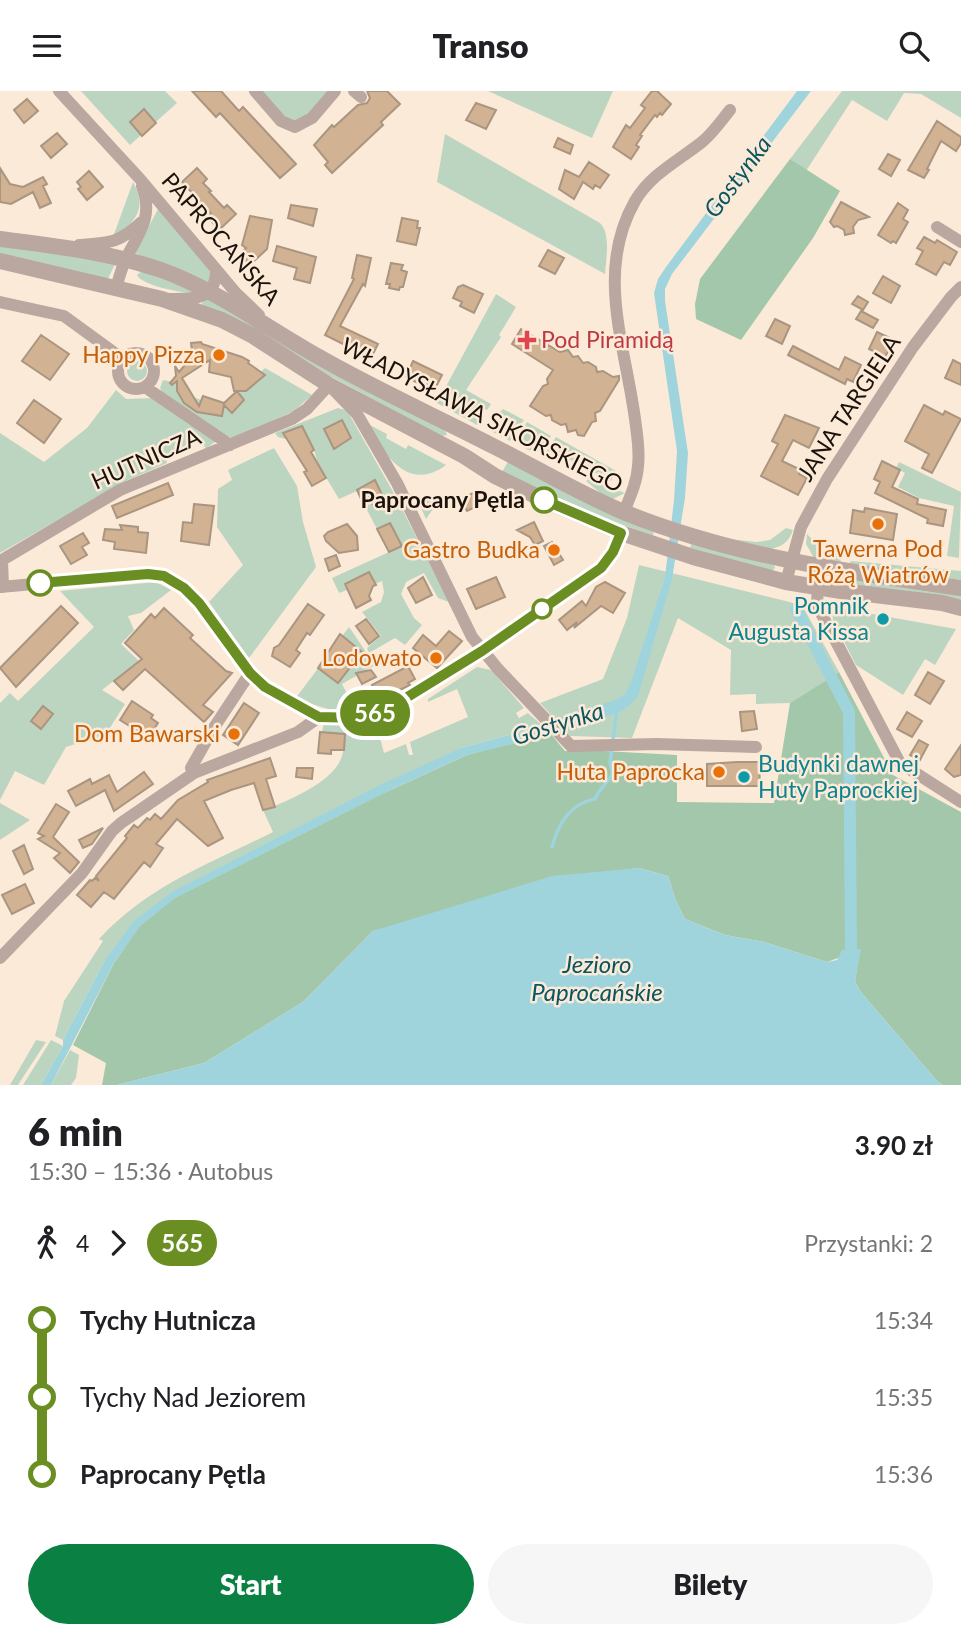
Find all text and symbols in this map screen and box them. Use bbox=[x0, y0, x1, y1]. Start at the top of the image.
text: Transo bbox=[432, 26, 529, 65]
icon: menu bbox=[28, 27, 66, 65]
icon: search bbox=[895, 27, 933, 65]
water label: Gostynka bbox=[697, 130, 777, 222]
street label: PAPROCAŃSKA bbox=[157, 166, 287, 311]
place label: Pod Piramidą bbox=[541, 325, 674, 353]
street label: JANA TARGIELA bbox=[791, 329, 906, 486]
street label: WŁADYSŁAWA SIKORSKIEGO bbox=[337, 331, 628, 498]
marker: Pod Piramidą bbox=[519, 332, 535, 348]
place label: Happy Pizza bbox=[82, 340, 205, 368]
marker: Happy Pizza bbox=[211, 347, 227, 363]
street label: HUTNICZA bbox=[87, 421, 205, 495]
place label: Paprocany Pętla bbox=[361, 485, 525, 513]
marker: Paprocany Pętla bbox=[531, 487, 557, 513]
marker: Tawerna Pod Różą Wiatrów bbox=[870, 516, 886, 532]
place label: Tawerna Pod Różą Wiatrów bbox=[807, 534, 949, 588]
place label: Gastro Budka bbox=[403, 535, 540, 563]
marker: Gastro Budka bbox=[546, 542, 562, 558]
unlabelled marker bbox=[27, 570, 53, 596]
place label: Pomnik Augusta Kissa bbox=[728, 591, 869, 645]
unlabelled marker bbox=[532, 599, 552, 619]
marker: Pomnik Augusta Kissa bbox=[875, 611, 891, 627]
place label: Lodowato bbox=[322, 643, 422, 671]
marker: Lodowato bbox=[428, 650, 444, 666]
line badge: 565 bbox=[335, 690, 415, 736]
water label: Gostynka bbox=[508, 695, 607, 750]
text: 565 bbox=[354, 698, 396, 727]
place label: Dom Bawarski bbox=[74, 719, 220, 747]
marker: Dom Bawarski bbox=[226, 726, 242, 742]
place label: Budynki dawnej Huty Paprockiej bbox=[758, 749, 919, 803]
place label: Huta Paprocka bbox=[556, 757, 705, 785]
marker: Huta Paprocka bbox=[711, 764, 727, 780]
marker: Budynki dawnej Huty Paprockiej bbox=[736, 769, 752, 785]
water label: Jezioro Paprocańskie bbox=[531, 949, 663, 1006]
text: 6 min bbox=[28, 1108, 123, 1154]
text: 3.90 zł bbox=[855, 1129, 933, 1161]
text: 15:30 – 15:36 · Autobus bbox=[28, 1157, 273, 1185]
icon: walk bbox=[28, 1224, 66, 1262]
icon: forward bbox=[99, 1224, 137, 1262]
text: 565 bbox=[161, 1228, 203, 1257]
text: 4 bbox=[76, 1229, 89, 1257]
text: Przystanki: 2 bbox=[804, 1229, 933, 1257]
text: Tychy Hutnicza bbox=[80, 1304, 256, 1336]
text: 15:34 bbox=[874, 1306, 933, 1334]
text: Tychy Nad Jeziorem bbox=[80, 1381, 306, 1413]
text: 15:35 bbox=[874, 1383, 933, 1411]
text: Paprocany Pętla bbox=[80, 1458, 266, 1490]
text: 15:36 bbox=[874, 1460, 933, 1488]
button: Start bbox=[28, 1544, 474, 1624]
button: Bilety bbox=[488, 1544, 933, 1624]

